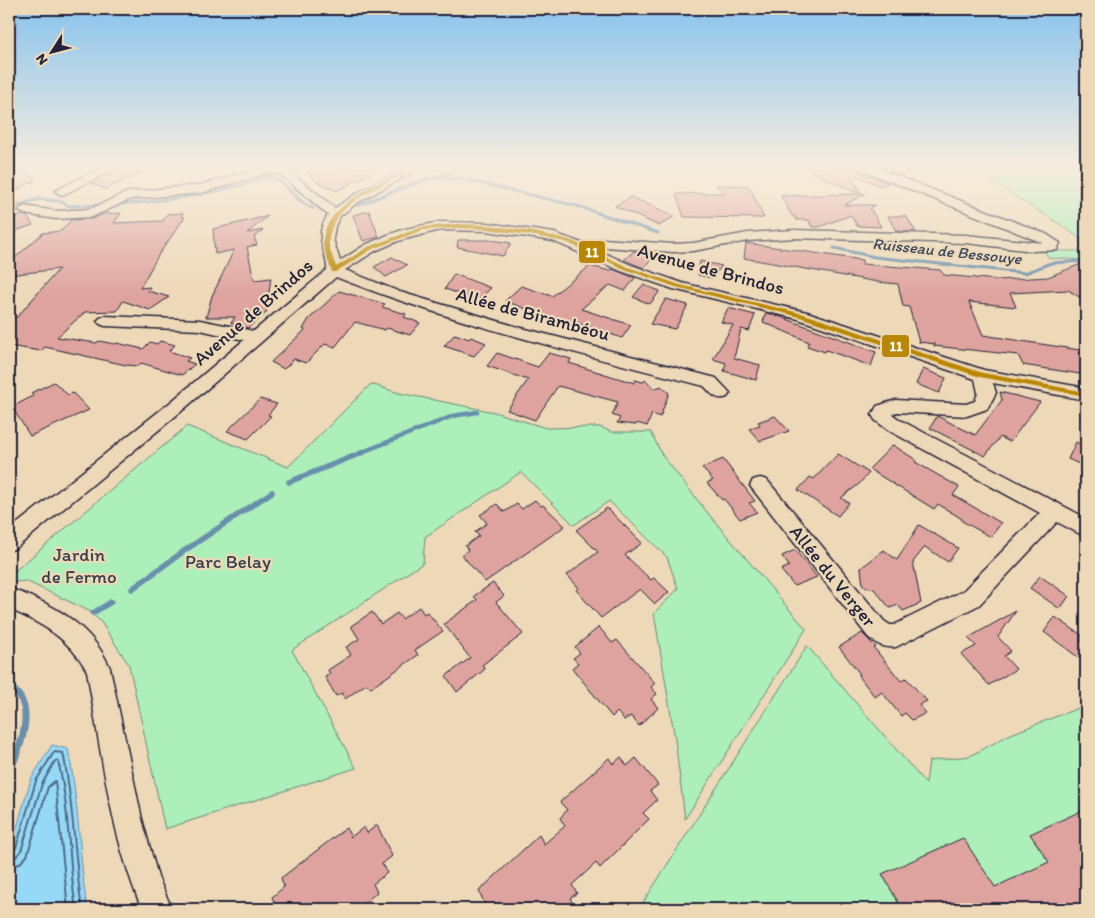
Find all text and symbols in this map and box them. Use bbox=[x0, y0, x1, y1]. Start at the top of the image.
north arrow bbox=[28, 28, 78, 78]
text: N bbox=[32, 51, 52, 68]
water label: Ruisseau de Bessouye bbox=[872, 234, 1024, 268]
street label: Avenue de Brindos bbox=[635, 238, 787, 300]
line badge: 11 bbox=[578, 240, 606, 264]
text: 11 bbox=[586, 244, 599, 261]
street label: Avenue de Brindos bbox=[189, 254, 317, 370]
street label: Allée de Birambéou bbox=[454, 282, 613, 346]
line badge: 11 bbox=[881, 334, 910, 358]
text: 11 bbox=[890, 338, 903, 355]
street label: Allée du Verger bbox=[785, 520, 881, 632]
park label: Jardin de Fermo bbox=[41, 543, 117, 588]
park label: Parc Belay bbox=[185, 550, 271, 573]

